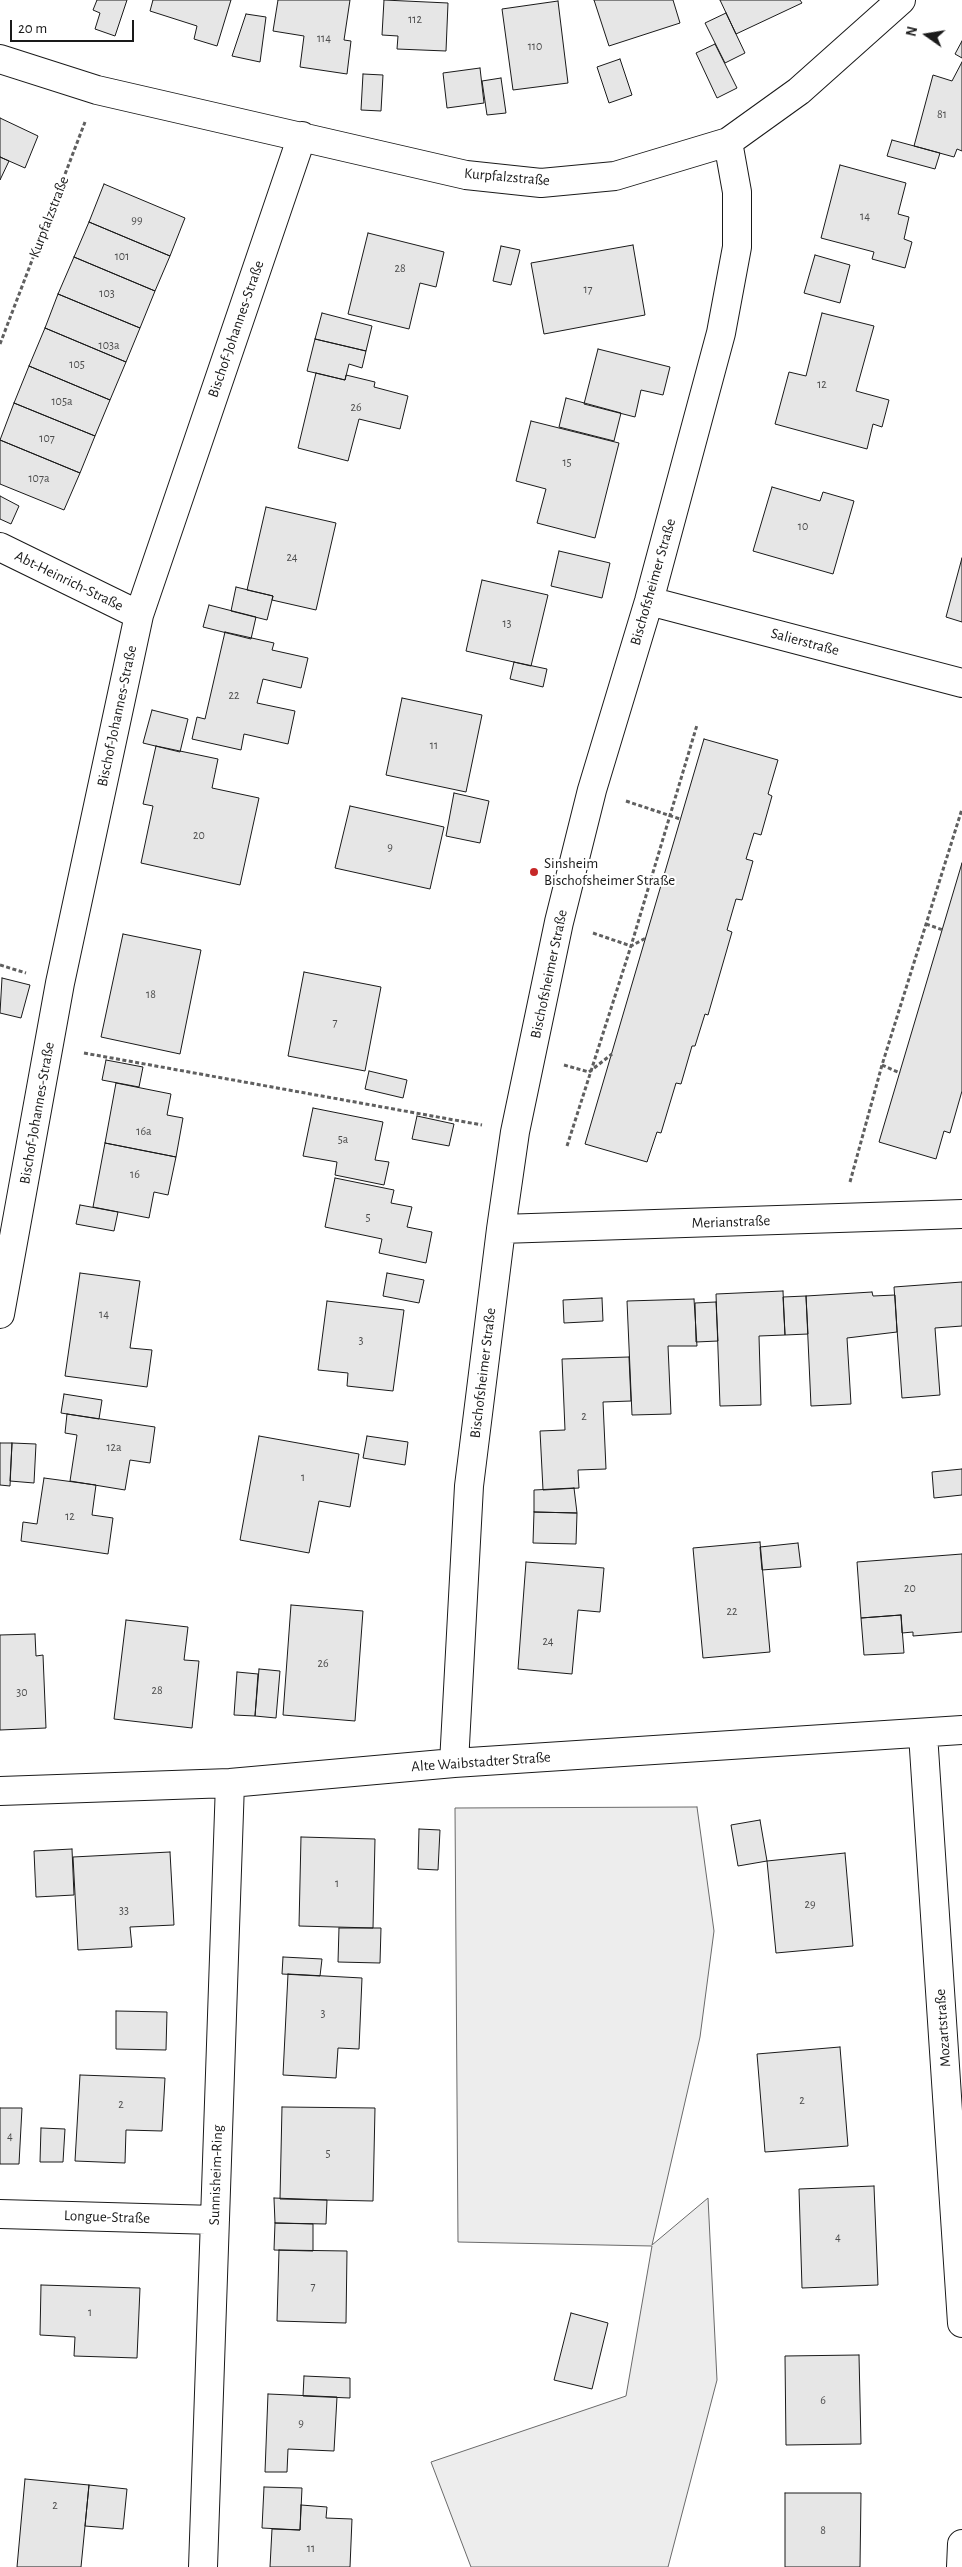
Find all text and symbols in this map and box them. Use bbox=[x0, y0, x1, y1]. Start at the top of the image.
scale bar bbox=[12, 10, 136, 42]
north arrow bbox=[902, 10, 952, 60]
house number: 112 bbox=[408, 12, 422, 26]
text: 20 m bbox=[18, 21, 47, 36]
text: N bbox=[904, 25, 920, 38]
house number: 114 bbox=[317, 31, 331, 45]
house number: 110 bbox=[528, 39, 542, 53]
house number: 81 bbox=[937, 107, 947, 121]
street label: Kurpfalzstraße bbox=[463, 164, 551, 190]
street label: Kurpfalzstraße bbox=[25, 174, 73, 260]
house number: 14 bbox=[860, 209, 870, 223]
house number: 99 bbox=[131, 213, 143, 227]
house number: 101 bbox=[115, 249, 129, 263]
street label: Bischof-Johannes-Straße bbox=[204, 258, 268, 400]
house number: 28 bbox=[394, 261, 406, 275]
house number: 17 bbox=[583, 282, 593, 296]
house number: 103 bbox=[99, 286, 115, 300]
house number: 103a bbox=[99, 338, 119, 352]
house number: 105 bbox=[69, 357, 85, 371]
house number: 12 bbox=[817, 377, 827, 391]
house number: 105a bbox=[51, 394, 73, 408]
house number: 26 bbox=[350, 400, 362, 414]
house number: 107 bbox=[39, 431, 55, 445]
house number: 15 bbox=[562, 455, 572, 469]
house number: 107a bbox=[28, 471, 50, 485]
street label: Bischofsheimer Straße bbox=[626, 516, 680, 648]
house number: 10 bbox=[798, 519, 808, 533]
street label: Abt-Heinrich-Straße bbox=[12, 547, 126, 615]
house number: 24 bbox=[286, 550, 298, 564]
house number: 13 bbox=[502, 616, 512, 630]
street label: Salierstraße bbox=[769, 624, 841, 660]
street label: Bischof-Johannes-Straße bbox=[93, 644, 141, 788]
house number: 22 bbox=[229, 688, 239, 702]
house number: 11 bbox=[430, 738, 438, 752]
house number: 20 bbox=[193, 828, 205, 842]
house number: 9 bbox=[387, 840, 393, 854]
place label: Sinsheim Bischofsheimer Straße bbox=[544, 854, 675, 889]
marker: Sinsheim Bischofsheimer Straße bbox=[528, 866, 540, 878]
street label: Bischofsheimer Straße bbox=[527, 908, 571, 1040]
house number: 18 bbox=[146, 987, 156, 1001]
house number: 7 bbox=[332, 1015, 338, 1029]
street label: Bischof-Johannes-Straße bbox=[16, 1041, 58, 1185]
house number: 16a bbox=[136, 1124, 152, 1138]
house number: 5a bbox=[338, 1132, 348, 1146]
house number: 16 bbox=[130, 1167, 140, 1181]
house number: 5 bbox=[365, 1210, 371, 1224]
street label: Merianstraße bbox=[691, 1212, 771, 1232]
house number: 14 bbox=[99, 1307, 109, 1321]
street label: Bischofsheimer Straße bbox=[466, 1307, 500, 1439]
house number: 3 bbox=[359, 1333, 363, 1347]
house number: 2 bbox=[581, 1409, 587, 1423]
house number: 12a bbox=[106, 1440, 122, 1454]
house number: 1 bbox=[301, 1470, 305, 1484]
house number: 12 bbox=[65, 1509, 75, 1523]
house number: 20 bbox=[904, 1581, 916, 1595]
house number: 22 bbox=[727, 1604, 737, 1618]
house number: 24 bbox=[542, 1634, 554, 1648]
house number: 26 bbox=[317, 1656, 329, 1670]
house number: 28 bbox=[151, 1683, 163, 1697]
house number: 30 bbox=[16, 1685, 28, 1699]
street label: Alte Waibstadter Straße bbox=[411, 1748, 551, 1776]
house number: 1 bbox=[335, 1876, 339, 1890]
house number: 29 bbox=[804, 1897, 816, 1911]
house number: 33 bbox=[119, 1903, 129, 1917]
street label: Mozartstraße bbox=[931, 1988, 955, 2068]
house number: 3 bbox=[321, 2006, 325, 2020]
house number: 2 bbox=[799, 2093, 805, 2107]
house number: 2 bbox=[118, 2097, 124, 2111]
street label: Sunnisheim-Ring bbox=[205, 2124, 227, 2226]
house number: 4 bbox=[7, 2129, 13, 2143]
house number: 5 bbox=[325, 2146, 331, 2160]
street label: Longue-Straße bbox=[64, 2207, 150, 2227]
house number: 4 bbox=[835, 2230, 841, 2244]
house number: 7 bbox=[310, 2279, 316, 2293]
house number: 1 bbox=[88, 2305, 92, 2319]
house number: 6 bbox=[820, 2393, 826, 2407]
house number: 9 bbox=[298, 2416, 304, 2430]
house number: 2 bbox=[52, 2498, 58, 2512]
house number: 8 bbox=[820, 2523, 826, 2537]
house number: 11 bbox=[307, 2541, 315, 2555]

